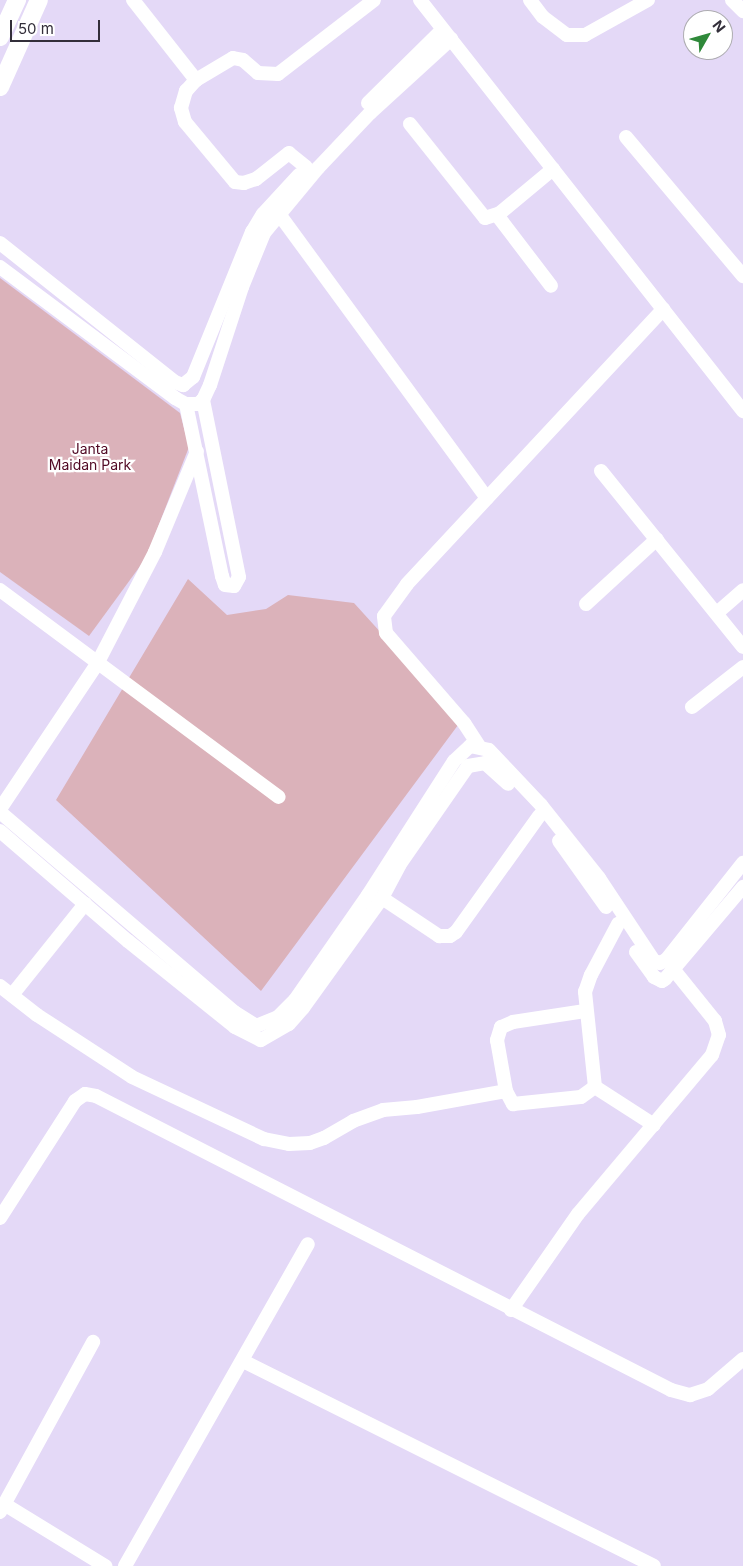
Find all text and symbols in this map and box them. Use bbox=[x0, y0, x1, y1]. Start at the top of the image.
scale bar bbox=[12, 10, 102, 42]
north arrow bbox=[683, 10, 733, 60]
text: N bbox=[709, 17, 729, 36]
text: 50 m bbox=[18, 19, 54, 38]
park label: Janta Maidan Park bbox=[49, 441, 131, 474]

